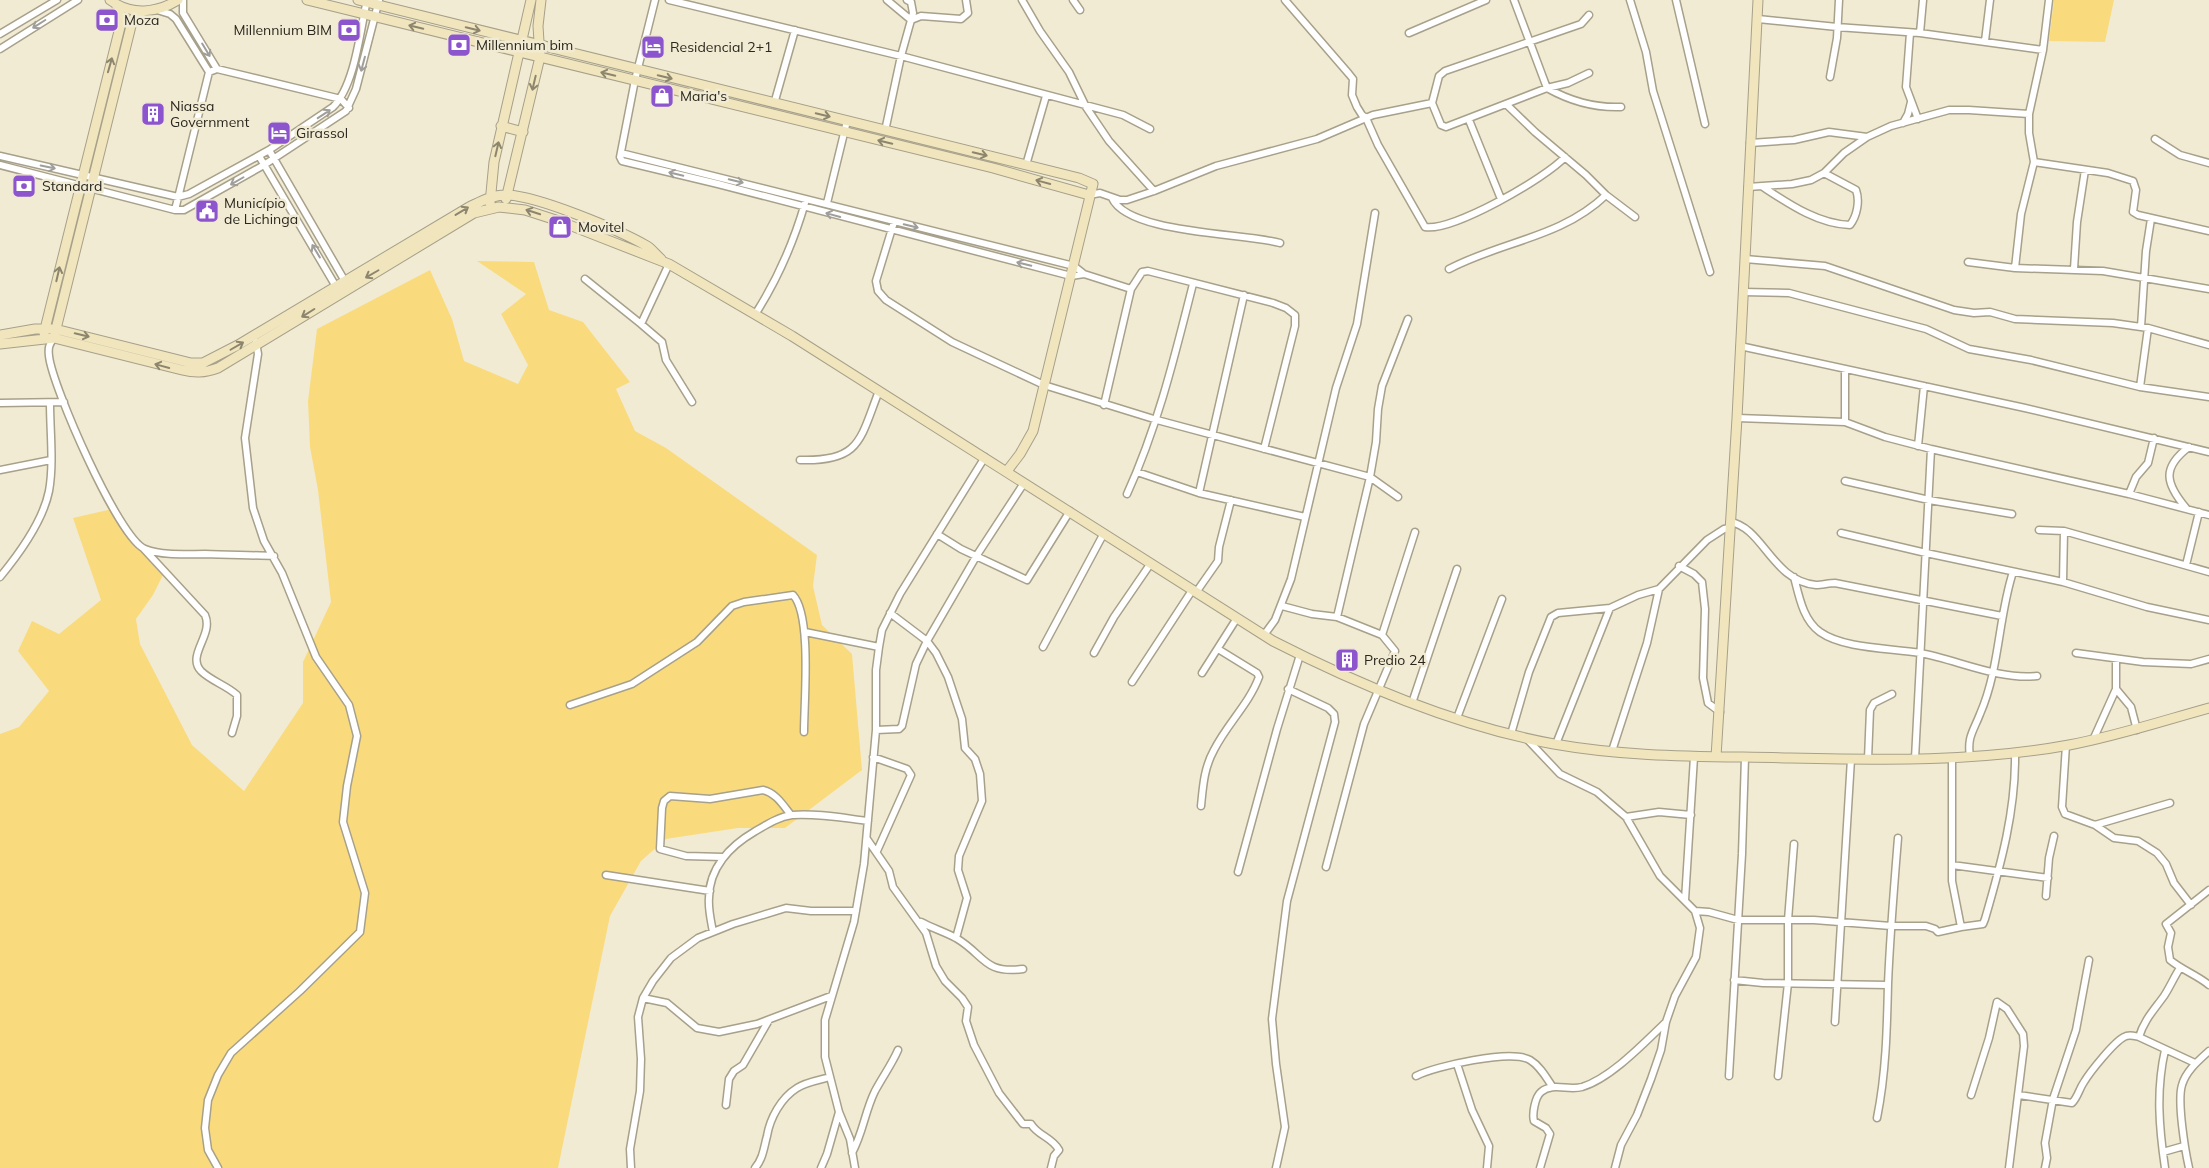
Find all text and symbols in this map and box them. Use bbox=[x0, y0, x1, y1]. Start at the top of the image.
bank icon: Moza bbox=[94, 7, 120, 33]
place label: Moza bbox=[124, 11, 160, 29]
bank icon: Millennium BIM bbox=[336, 17, 362, 43]
one-way arrow bbox=[32, 20, 46, 30]
place label: Millennium BIM bbox=[233, 21, 332, 39]
one-way arrow bbox=[409, 22, 425, 31]
one-way arrow bbox=[465, 25, 481, 34]
bank icon: Millennium bim bbox=[446, 32, 472, 58]
hotel icon: Residencial 2+1 bbox=[640, 34, 666, 60]
place label: Millennium bim bbox=[476, 36, 573, 54]
place label: Residencial 2+1 bbox=[670, 38, 773, 56]
one-way arrow bbox=[201, 43, 211, 57]
one-way arrow bbox=[358, 56, 367, 72]
one-way arrow bbox=[106, 58, 116, 74]
one-way arrow bbox=[601, 69, 617, 78]
one-way arrow bbox=[656, 73, 672, 82]
one-way arrow bbox=[529, 74, 538, 90]
shop icon: Maria's bbox=[649, 83, 675, 109]
place label: Maria's bbox=[680, 87, 727, 105]
place label: Niassa Government bbox=[170, 97, 249, 131]
building icon: Niassa Government bbox=[140, 101, 166, 127]
one-way arrow bbox=[317, 108, 331, 119]
one-way arrow bbox=[814, 111, 830, 120]
hotel icon: Girassol bbox=[266, 120, 292, 146]
place label: Girassol bbox=[296, 124, 348, 142]
one-way arrow bbox=[878, 137, 894, 146]
one-way arrow bbox=[493, 142, 502, 158]
one-way arrow bbox=[972, 150, 988, 159]
one-way arrow bbox=[39, 163, 55, 172]
one-way arrow bbox=[668, 169, 684, 178]
bank icon: Standard bbox=[11, 173, 37, 199]
one-way arrow bbox=[230, 176, 244, 186]
one-way arrow bbox=[1035, 176, 1051, 186]
place label: Standard bbox=[42, 177, 102, 195]
one-way arrow bbox=[728, 177, 744, 186]
place label: Município de Lichinga bbox=[224, 194, 298, 228]
public building icon: Município de Lichinga bbox=[194, 198, 220, 224]
one-way arrow bbox=[454, 206, 469, 216]
one-way arrow bbox=[526, 207, 542, 217]
one-way arrow bbox=[825, 209, 841, 219]
shop icon: Movitel bbox=[547, 214, 573, 240]
place label: Movitel bbox=[578, 218, 624, 236]
one-way arrow bbox=[902, 222, 918, 231]
one-way arrow bbox=[311, 244, 321, 258]
one-way arrow bbox=[1017, 259, 1033, 268]
one-way arrow bbox=[54, 266, 63, 282]
one-way arrow bbox=[365, 270, 379, 280]
one-way arrow bbox=[301, 309, 315, 319]
one-way arrow bbox=[74, 331, 90, 340]
one-way arrow bbox=[230, 341, 245, 351]
one-way arrow bbox=[155, 361, 171, 370]
building icon: Predio 24 bbox=[1334, 647, 1360, 673]
place label: Predio 24 bbox=[1364, 651, 1426, 669]

